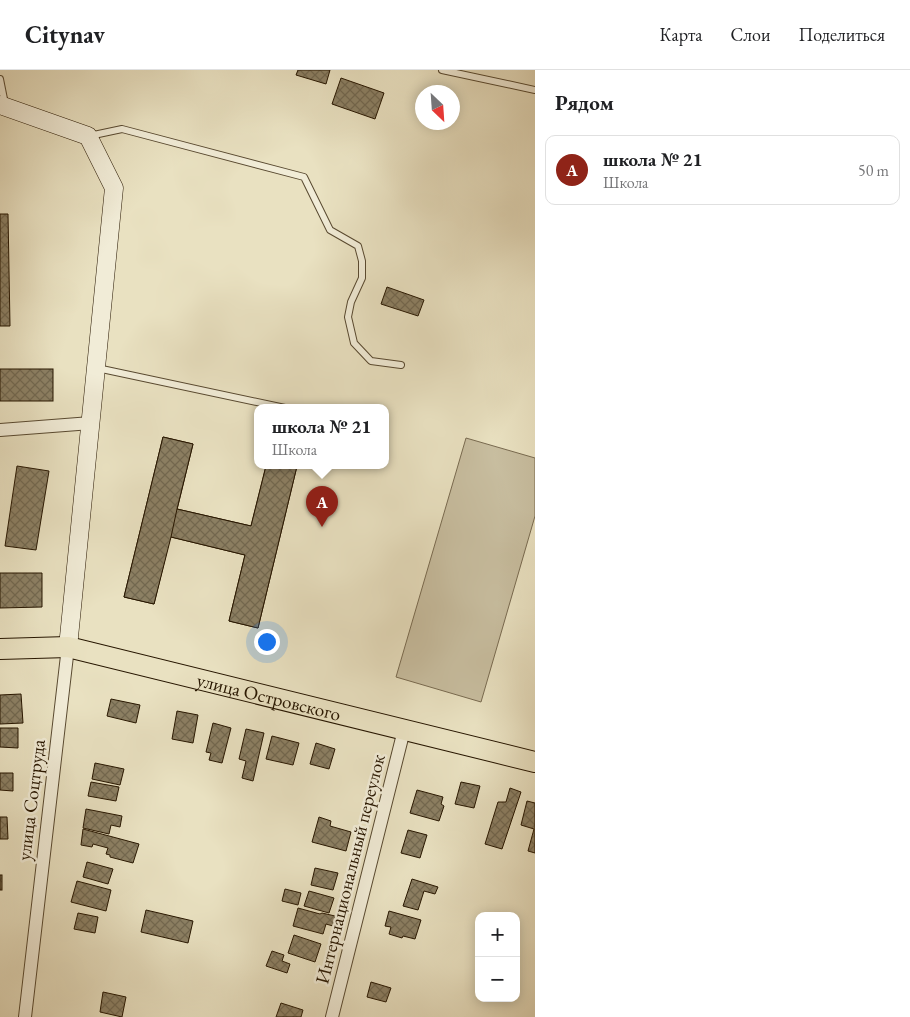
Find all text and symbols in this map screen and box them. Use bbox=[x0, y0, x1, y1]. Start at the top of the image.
text: Citynav bbox=[25, 19, 105, 50]
text: Карта bbox=[660, 23, 703, 46]
text: Слои bbox=[731, 23, 770, 46]
text: Поделиться bbox=[798, 23, 885, 46]
north arrow bbox=[415, 85, 460, 130]
text: Рядом bbox=[555, 89, 614, 116]
text: школа № 21 bbox=[603, 147, 703, 172]
text: A bbox=[566, 160, 578, 181]
text: 50 m bbox=[858, 160, 889, 181]
text: Школа bbox=[603, 172, 648, 193]
popup bbox=[254, 404, 389, 469]
text: школа № 21 bbox=[272, 414, 371, 439]
text: Школа bbox=[272, 439, 317, 460]
pin: A bbox=[306, 486, 338, 527]
your location bbox=[254, 629, 280, 655]
street label: улица Островского bbox=[194, 667, 343, 726]
street label: улица Соцтруда bbox=[11, 737, 51, 862]
street label: Интернациональный переулок bbox=[309, 751, 391, 987]
map controls bbox=[475, 912, 520, 1002]
button: + bbox=[475, 912, 520, 957]
button: − bbox=[475, 957, 520, 1002]

